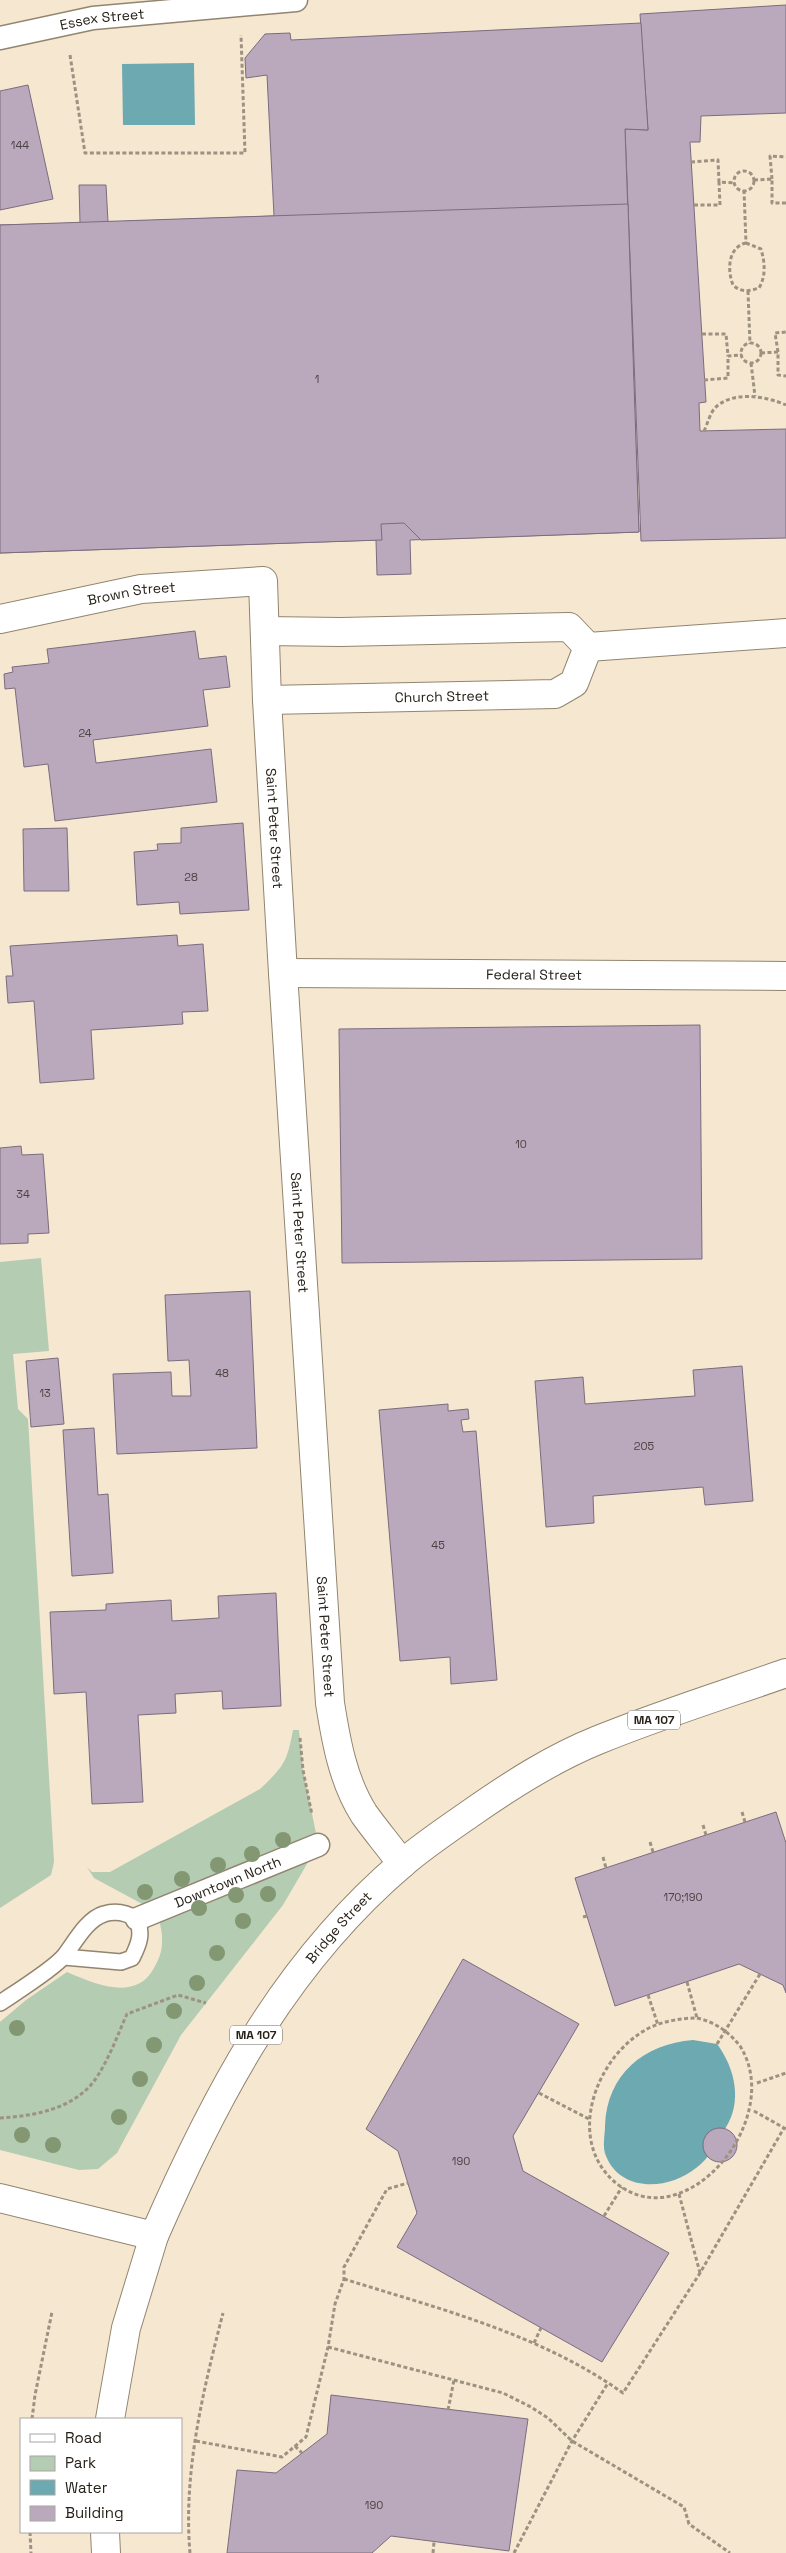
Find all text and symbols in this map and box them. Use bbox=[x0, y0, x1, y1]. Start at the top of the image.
street label: Essex Street bbox=[58, 4, 145, 34]
house number: 144 bbox=[11, 138, 29, 152]
house number: 1 bbox=[315, 372, 319, 386]
street label: Brown Street bbox=[86, 578, 176, 609]
street label: Church Street bbox=[395, 686, 489, 706]
house number: 24 bbox=[78, 726, 92, 740]
street label: Saint Peter Street bbox=[262, 767, 287, 889]
house number: 28 bbox=[184, 870, 198, 884]
street label: Federal Street bbox=[486, 965, 582, 984]
house number: 10 bbox=[515, 1137, 527, 1151]
street label: Saint Peter Street bbox=[287, 1172, 313, 1293]
house number: 34 bbox=[16, 1187, 30, 1201]
house number: 48 bbox=[215, 1366, 229, 1380]
house number: 13 bbox=[39, 1386, 51, 1400]
house number: 205 bbox=[634, 1439, 655, 1453]
house number: 45 bbox=[431, 1538, 445, 1552]
street label: Saint Peter Street bbox=[313, 1576, 339, 1698]
road number: MA 107 bbox=[628, 1710, 680, 1730]
street label: Downtown North bbox=[172, 1852, 284, 1912]
street label: Bridge Street bbox=[301, 1887, 375, 1967]
house number: 170;190 bbox=[664, 1890, 702, 1904]
road number: MA 107 bbox=[230, 2026, 282, 2044]
house number: 190 bbox=[452, 2154, 470, 2168]
legend bbox=[20, 2418, 182, 2533]
text: Road bbox=[65, 2428, 102, 2447]
text: Park bbox=[65, 2453, 96, 2472]
text: Water bbox=[65, 2478, 108, 2497]
house number: 190 bbox=[365, 2498, 383, 2512]
text: Building bbox=[65, 2503, 124, 2522]

